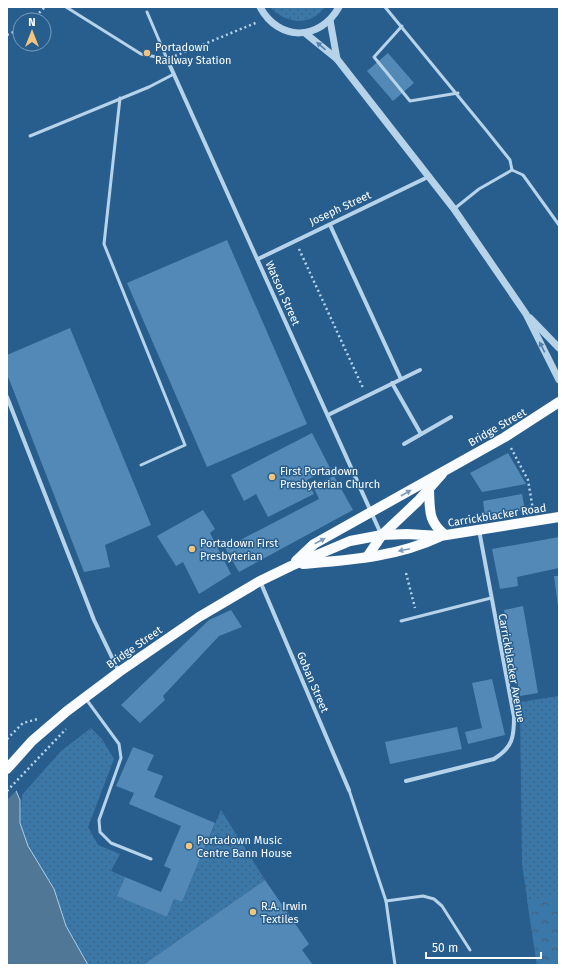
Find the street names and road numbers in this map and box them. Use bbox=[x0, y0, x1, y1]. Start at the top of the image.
street label: Joseph Street bbox=[307, 188, 373, 228]
street label: Watson Street bbox=[262, 259, 303, 328]
street label: Bridge Street bbox=[466, 406, 529, 449]
street label: Carrickblacker Road bbox=[447, 501, 547, 530]
street label: Carrickblacker Avenue bbox=[495, 612, 528, 724]
street label: Bridge Street bbox=[104, 623, 165, 671]
street label: Goban Street bbox=[294, 650, 331, 715]

